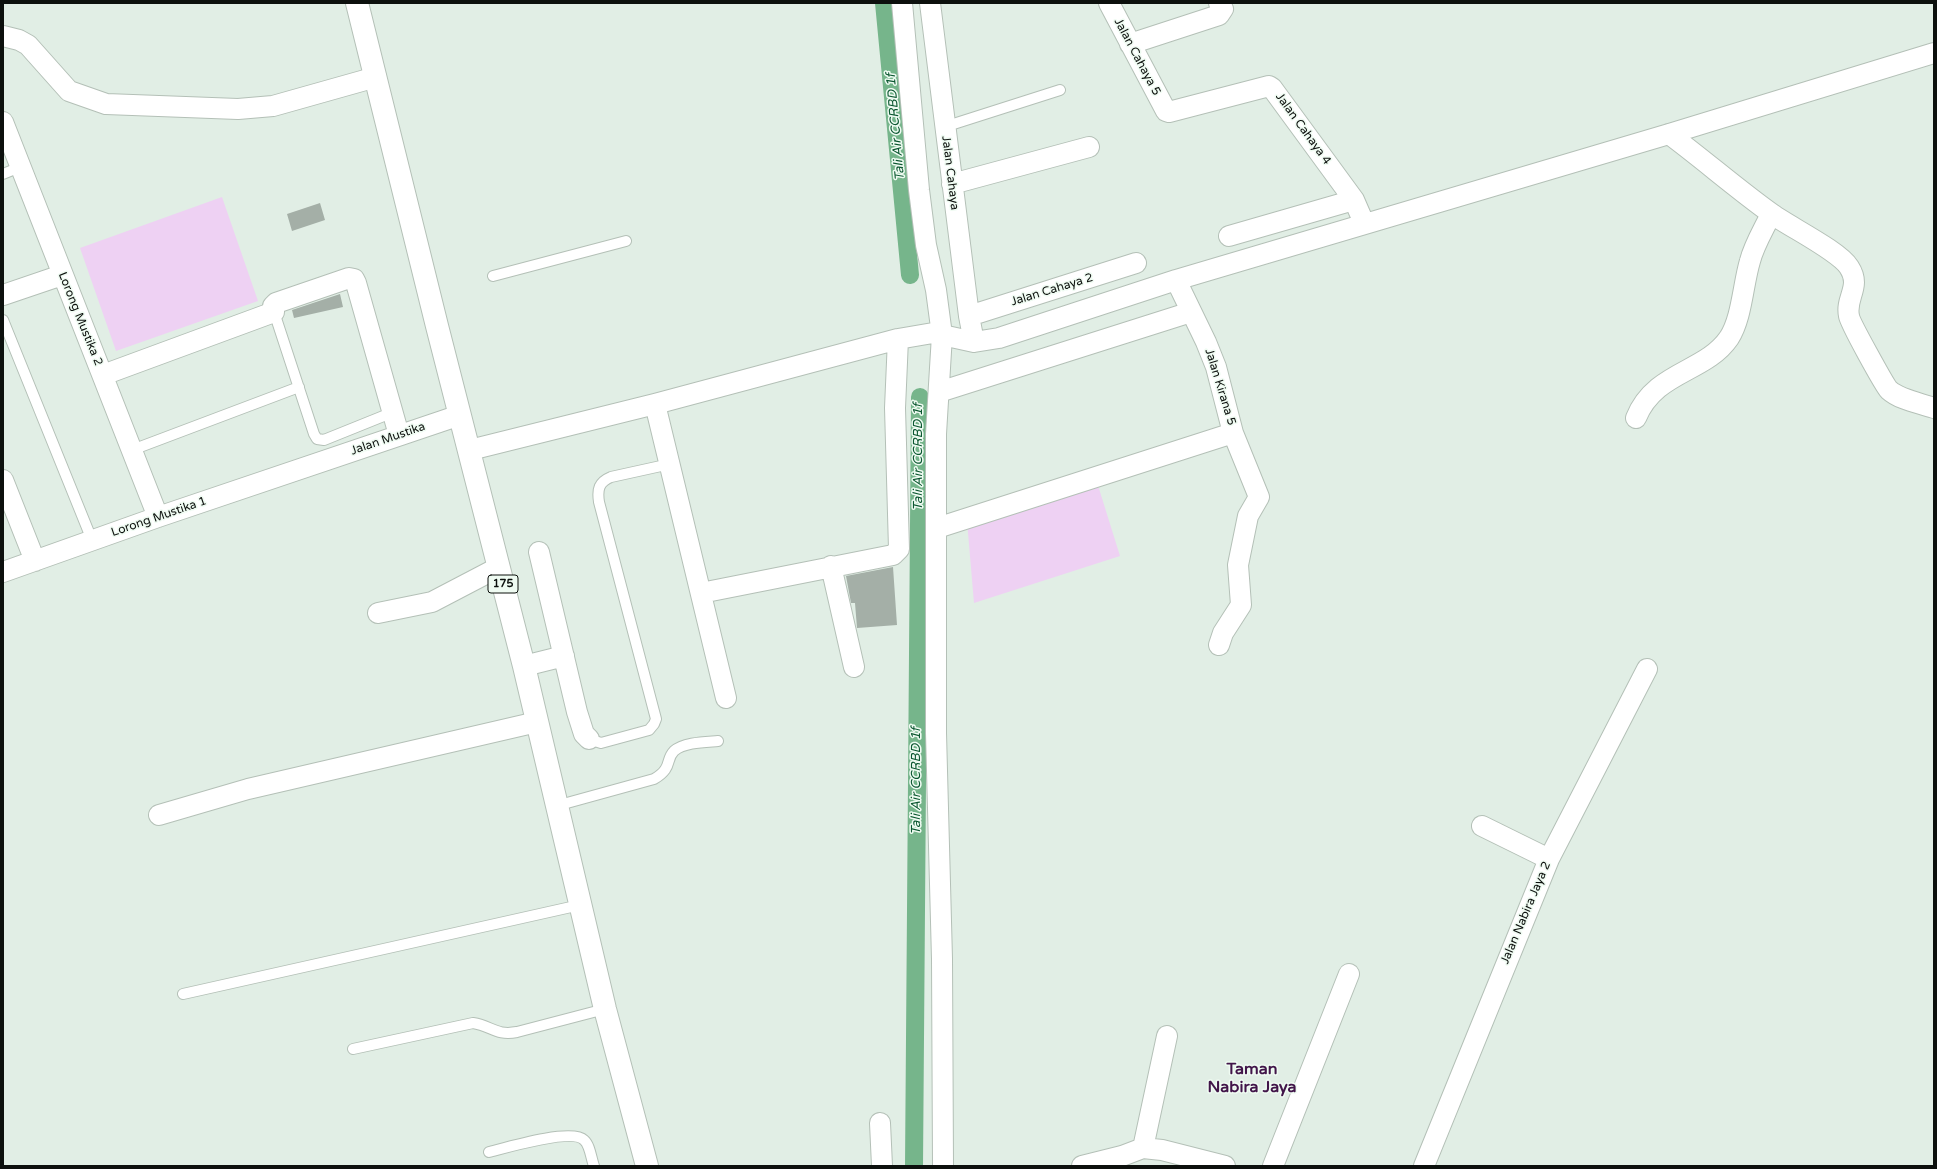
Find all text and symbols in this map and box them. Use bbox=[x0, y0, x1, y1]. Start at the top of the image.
street label: Jalan Cahaya 5 bbox=[1111, 16, 1163, 98]
water label: Tali Air CCRBD 1f bbox=[884, 73, 908, 181]
street label: Jalan Cahaya 4 bbox=[1272, 90, 1334, 168]
street label: Jalan Cahaya bbox=[938, 135, 962, 211]
street label: Lorong Mustika 2 bbox=[55, 270, 105, 368]
street label: Jalan Cahaya 2 bbox=[1009, 271, 1095, 309]
street label: Jalan Kirana 5 bbox=[1201, 347, 1239, 427]
water label: Tali Air CCRBD 1f bbox=[911, 403, 927, 511]
street label: Jalan Mustika bbox=[349, 420, 427, 458]
street label: Lorong Mustika 1 bbox=[109, 494, 209, 540]
road number: 175 bbox=[488, 575, 518, 593]
water label: Tali Air CCRBD 1f bbox=[909, 727, 925, 835]
street label: Jalan Nabira Jaya 2 bbox=[1498, 860, 1554, 966]
district label: Taman Nabira Jaya bbox=[1208, 1060, 1296, 1098]

